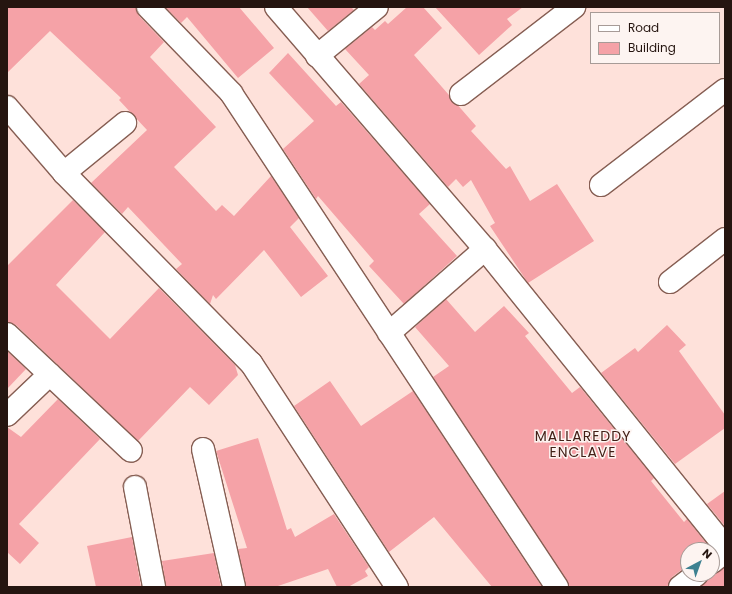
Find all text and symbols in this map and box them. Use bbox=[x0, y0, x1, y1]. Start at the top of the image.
legend bbox=[590, 12, 720, 64]
text: Road bbox=[628, 19, 659, 36]
text: Building bbox=[628, 39, 676, 56]
district label: MALLAREDDY ENCLAVE bbox=[535, 428, 631, 460]
north arrow bbox=[680, 542, 720, 582]
text: N bbox=[699, 545, 716, 562]

